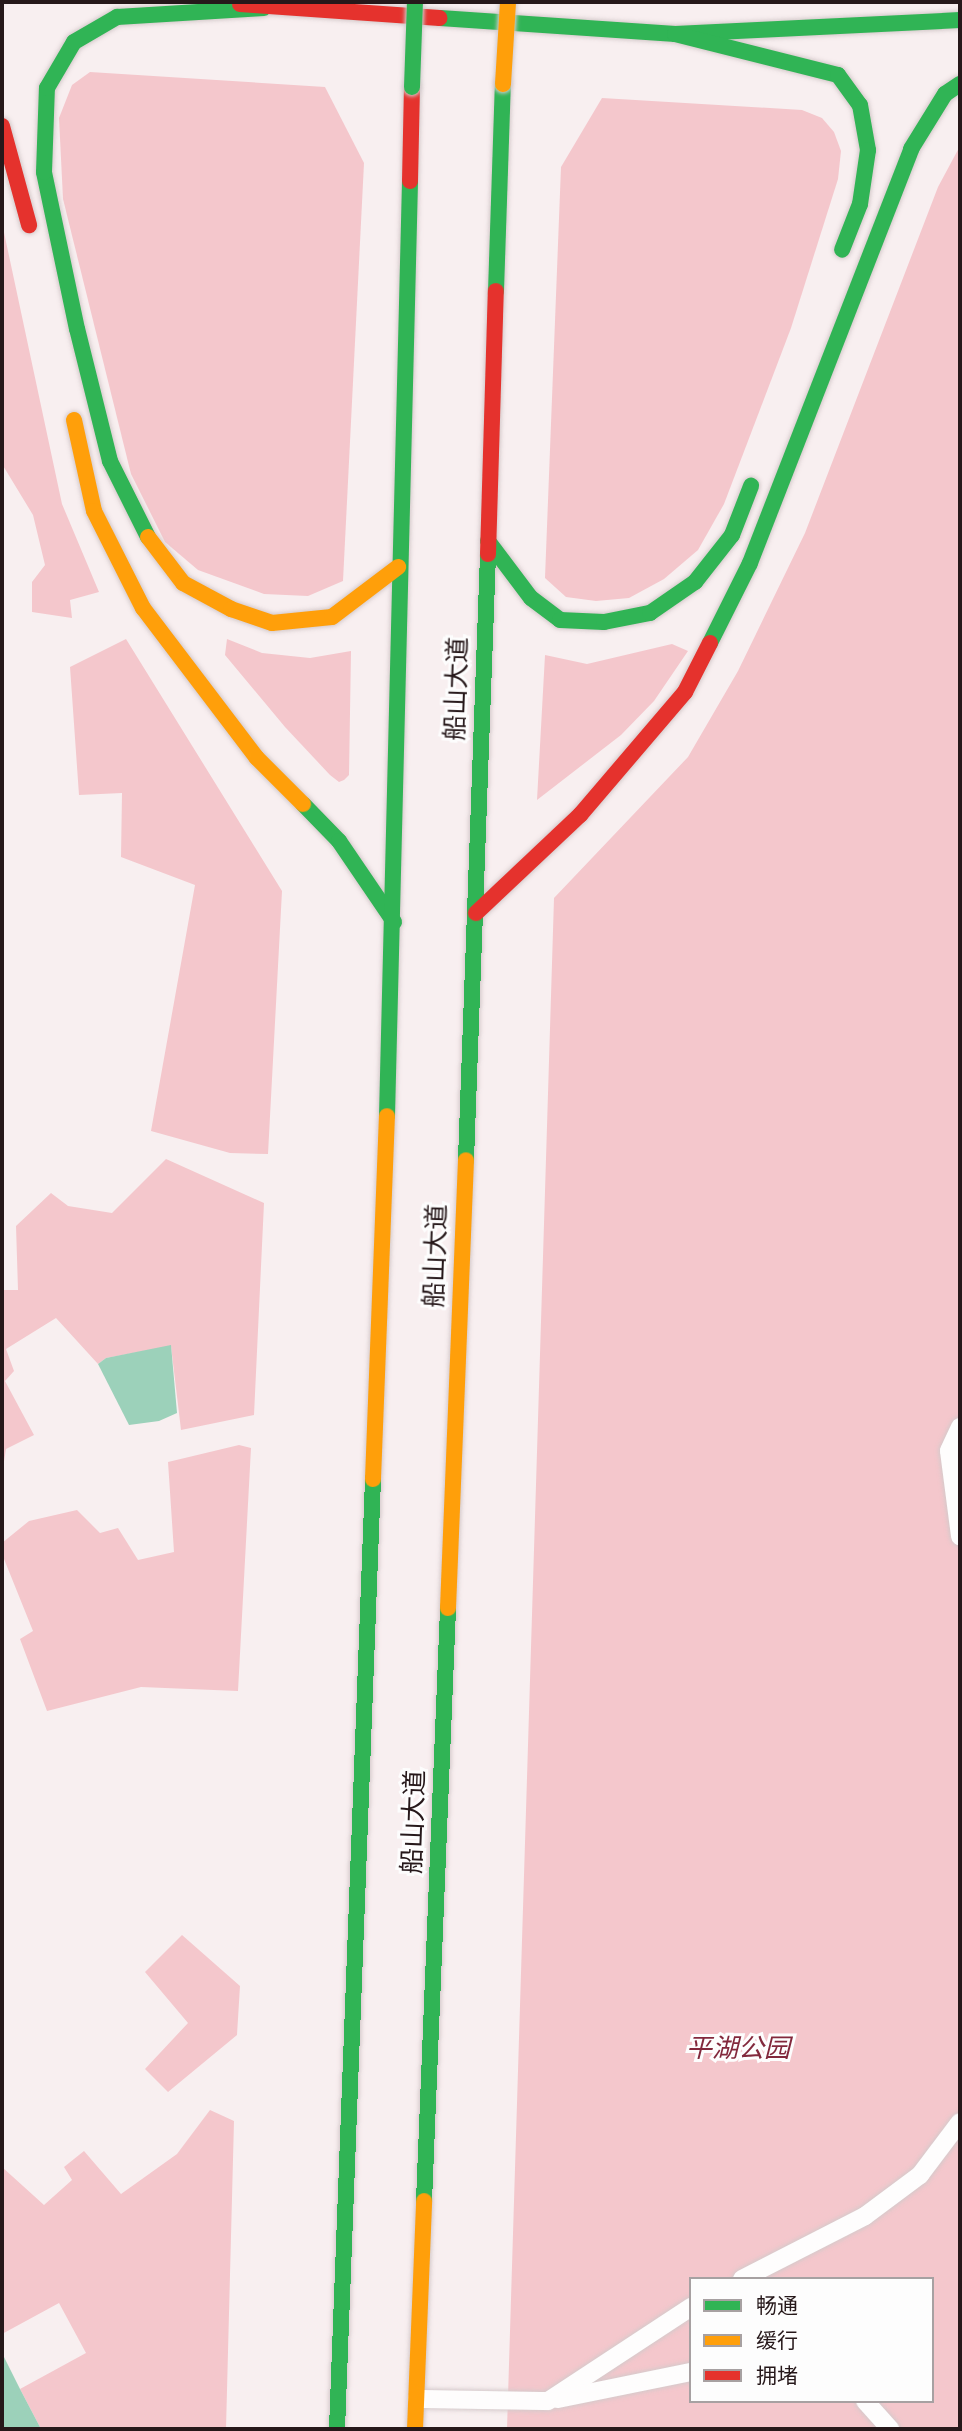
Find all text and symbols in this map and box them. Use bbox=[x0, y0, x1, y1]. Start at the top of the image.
street label: 船山大道 bbox=[441, 636, 475, 742]
street label: 船山大道 bbox=[420, 1203, 454, 1309]
street label: 船山大道 bbox=[398, 1769, 432, 1875]
park label: 平湖公园 bbox=[686, 2034, 790, 2066]
legend bbox=[689, 2277, 934, 2403]
text: 畅通 bbox=[756, 2291, 798, 2323]
text: 缓行 bbox=[756, 2326, 798, 2358]
text: 拥堵 bbox=[756, 2361, 798, 2393]

